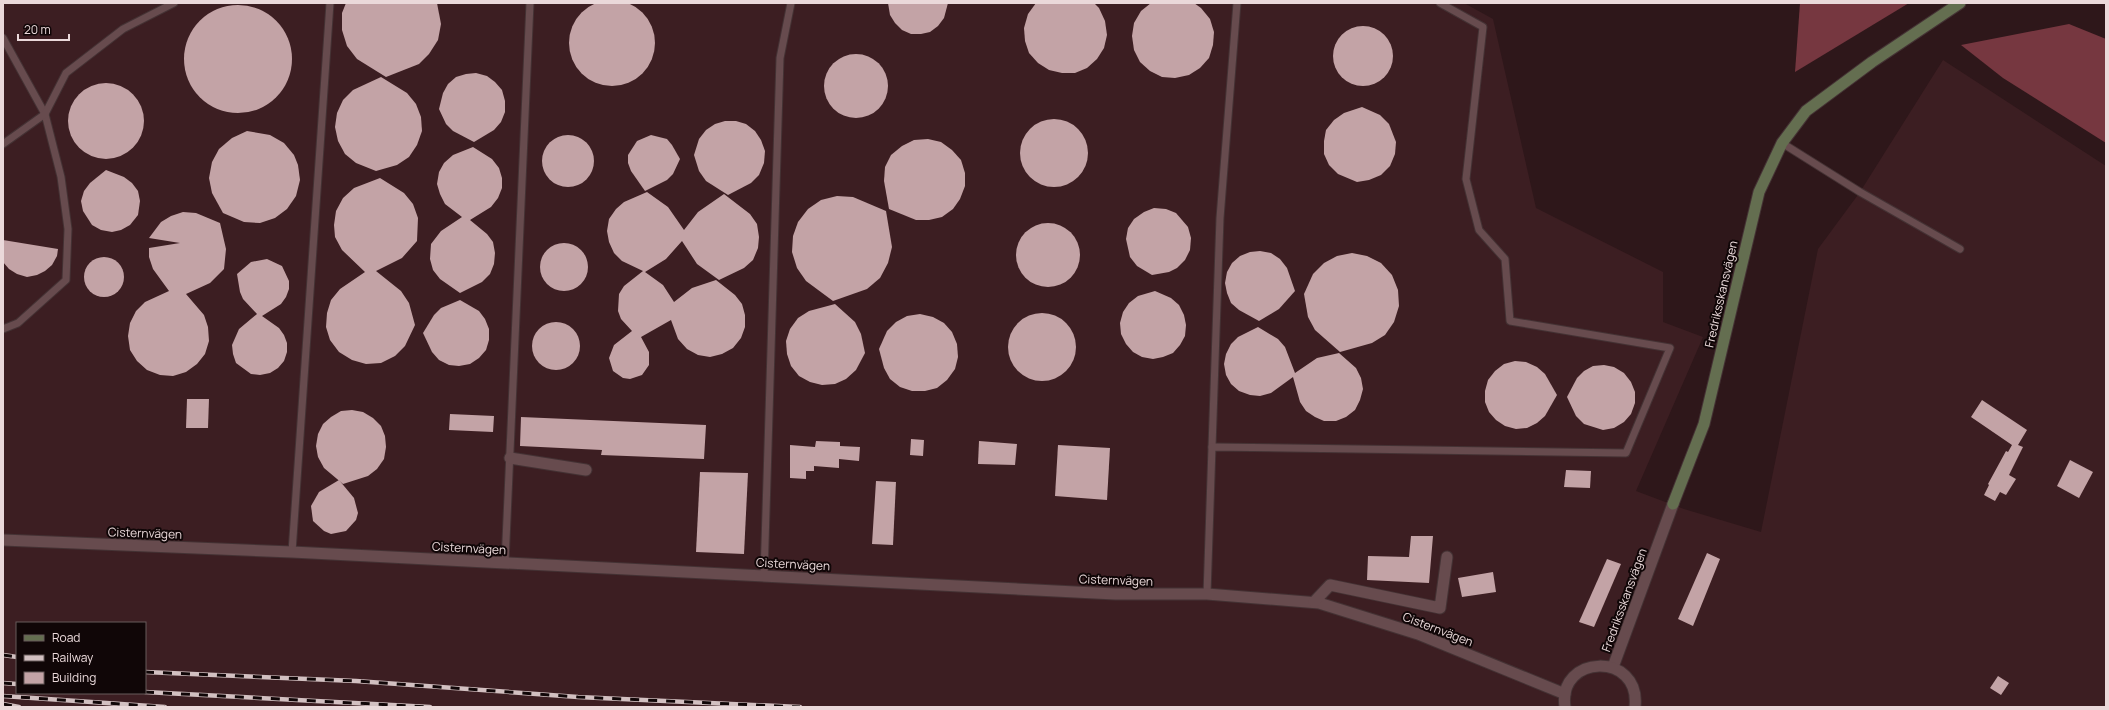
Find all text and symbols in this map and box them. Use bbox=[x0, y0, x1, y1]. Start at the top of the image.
scale bar bbox=[18, 16, 69, 42]
text: 20 m bbox=[24, 21, 51, 38]
street label: Fredriksskansvägen bbox=[1700, 239, 1742, 349]
street label: Cisternvägen bbox=[108, 523, 182, 543]
street label: Cisternvägen bbox=[432, 538, 506, 558]
street label: Fredriksskansvägen bbox=[1597, 546, 1651, 654]
street label: Cisternvägen bbox=[756, 554, 830, 574]
street label: Cisternvägen bbox=[1079, 570, 1153, 590]
street label: Cisternvägen bbox=[1400, 608, 1476, 650]
legend bbox=[16, 622, 146, 694]
text: Road bbox=[52, 629, 80, 646]
text: Railway bbox=[52, 649, 94, 666]
text: Building bbox=[52, 669, 96, 686]

